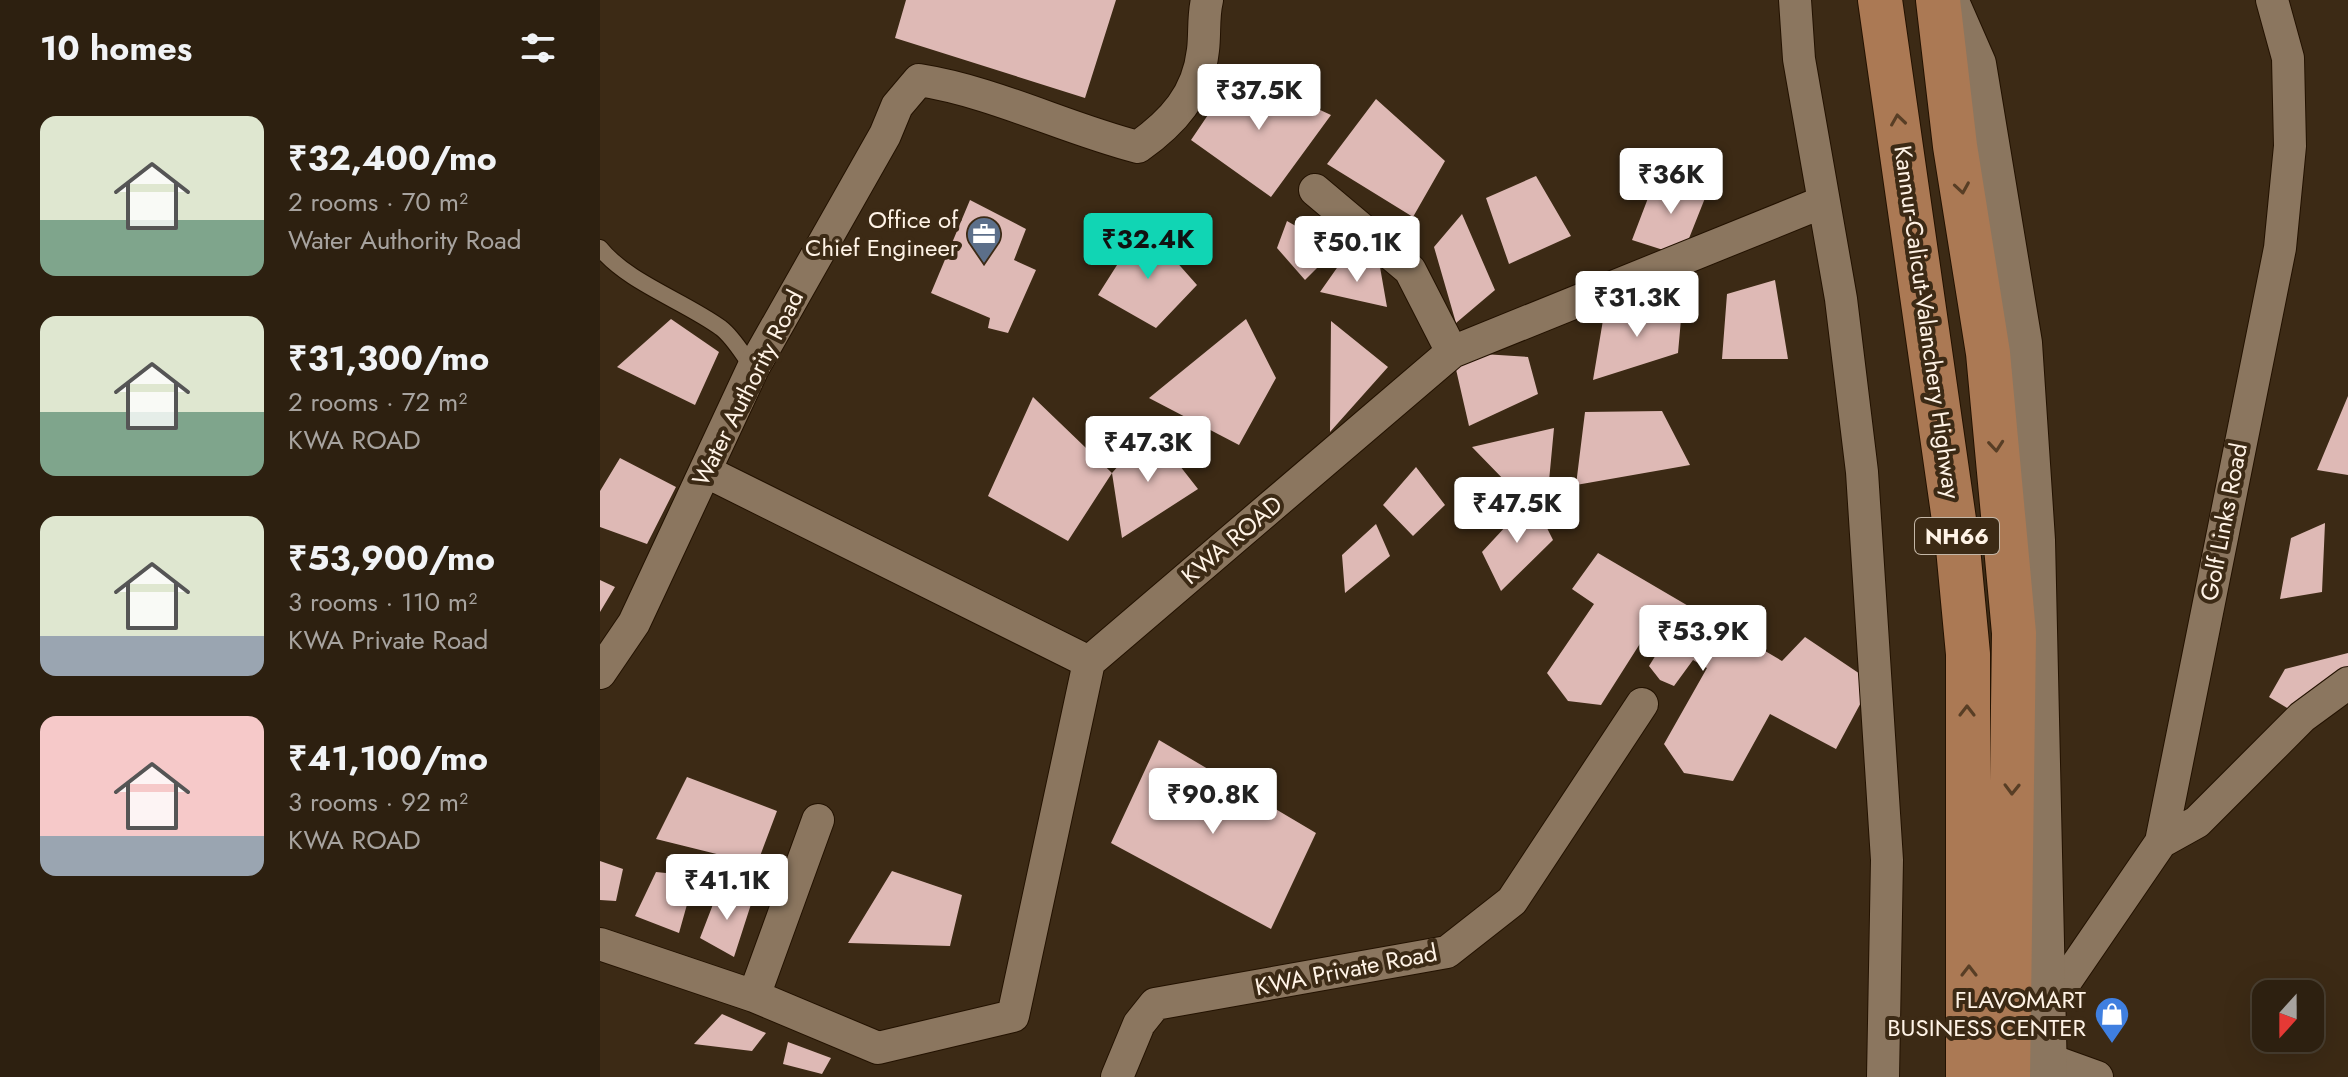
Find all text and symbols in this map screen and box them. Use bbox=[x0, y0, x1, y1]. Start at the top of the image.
text: 10 homes bbox=[40, 24, 192, 73]
icon: filters bbox=[516, 26, 560, 70]
pin: ₹37.5K bbox=[1194, 64, 1324, 132]
text: ₹37.5K bbox=[1215, 71, 1303, 109]
one-way arrow bbox=[1890, 113, 1907, 127]
text: ₹32,400/mo bbox=[288, 134, 497, 183]
street label: Kannur-Calicut-Valanchery Highway bbox=[1885, 143, 1970, 501]
icon: home bbox=[104, 148, 200, 244]
pin: ₹36K bbox=[1624, 148, 1718, 216]
text: ₹36K bbox=[1638, 155, 1704, 193]
one-way arrow bbox=[1952, 182, 1969, 195]
text: 2 rooms · 70 m² bbox=[288, 183, 468, 221]
place label: Office of Chief Engineer bbox=[805, 202, 959, 265]
pin: ₹32.4K bbox=[1083, 213, 1213, 281]
office icon: Office of Chief Engineer bbox=[965, 215, 1003, 265]
pin: ₹50.1K bbox=[1292, 216, 1422, 284]
text: ₹32.4K bbox=[1102, 220, 1194, 258]
text: Water Authority Road bbox=[288, 221, 522, 259]
text: ₹50.1K bbox=[1313, 223, 1401, 261]
pin: ₹31.3K bbox=[1572, 271, 1702, 339]
text: ₹31.3K bbox=[1594, 278, 1680, 316]
street label: Water Authority Road bbox=[683, 284, 812, 492]
text: ₹31,300/mo bbox=[288, 334, 489, 383]
icon: home bbox=[104, 348, 200, 444]
text: 2 rooms · 72 m² bbox=[288, 383, 467, 421]
pin: ₹47.3K bbox=[1083, 416, 1213, 484]
text: KWA ROAD bbox=[288, 421, 421, 459]
text: ₹47.3K bbox=[1104, 423, 1192, 461]
one-way arrow bbox=[1988, 440, 2005, 453]
street label: Golf Links Road bbox=[2191, 440, 2256, 604]
pin: ₹47.5K bbox=[1452, 477, 1582, 545]
text: ₹47.5K bbox=[1472, 484, 1562, 522]
street label: KWA ROAD bbox=[1173, 487, 1290, 592]
road number: NH66 bbox=[1915, 518, 1999, 554]
text: ₹53,900/mo bbox=[288, 534, 495, 583]
icon: home bbox=[104, 548, 200, 644]
text: 3 rooms · 110 m² bbox=[288, 583, 477, 621]
pin: ₹53.9K bbox=[1638, 605, 1768, 673]
text: ₹53.9K bbox=[1657, 612, 1749, 650]
text: KWA Private Road bbox=[288, 621, 488, 659]
one-way arrow bbox=[1958, 704, 1976, 717]
text: ₹41,100/mo bbox=[288, 734, 488, 783]
icon: home bbox=[104, 748, 200, 844]
pin: ₹90.8K bbox=[1148, 768, 1278, 836]
text: ₹90.8K bbox=[1167, 775, 1259, 813]
text: 3 rooms · 92 m² bbox=[288, 783, 468, 821]
one-way arrow bbox=[2003, 783, 2021, 796]
text: KWA ROAD bbox=[288, 821, 421, 859]
pin: ₹41.1K bbox=[662, 854, 792, 922]
text: ₹41.1K bbox=[684, 861, 770, 899]
street label: KWA Private Road bbox=[1252, 935, 1440, 1004]
one-way arrow bbox=[1960, 964, 1978, 977]
north arrow bbox=[2252, 980, 2324, 1052]
map controls bbox=[2252, 980, 2324, 1052]
place label: FLAVOMART BUSINESS CENTER bbox=[1887, 982, 2087, 1045]
shop icon: FLAVOMART BUSINESS CENTER bbox=[2093, 995, 2131, 1045]

